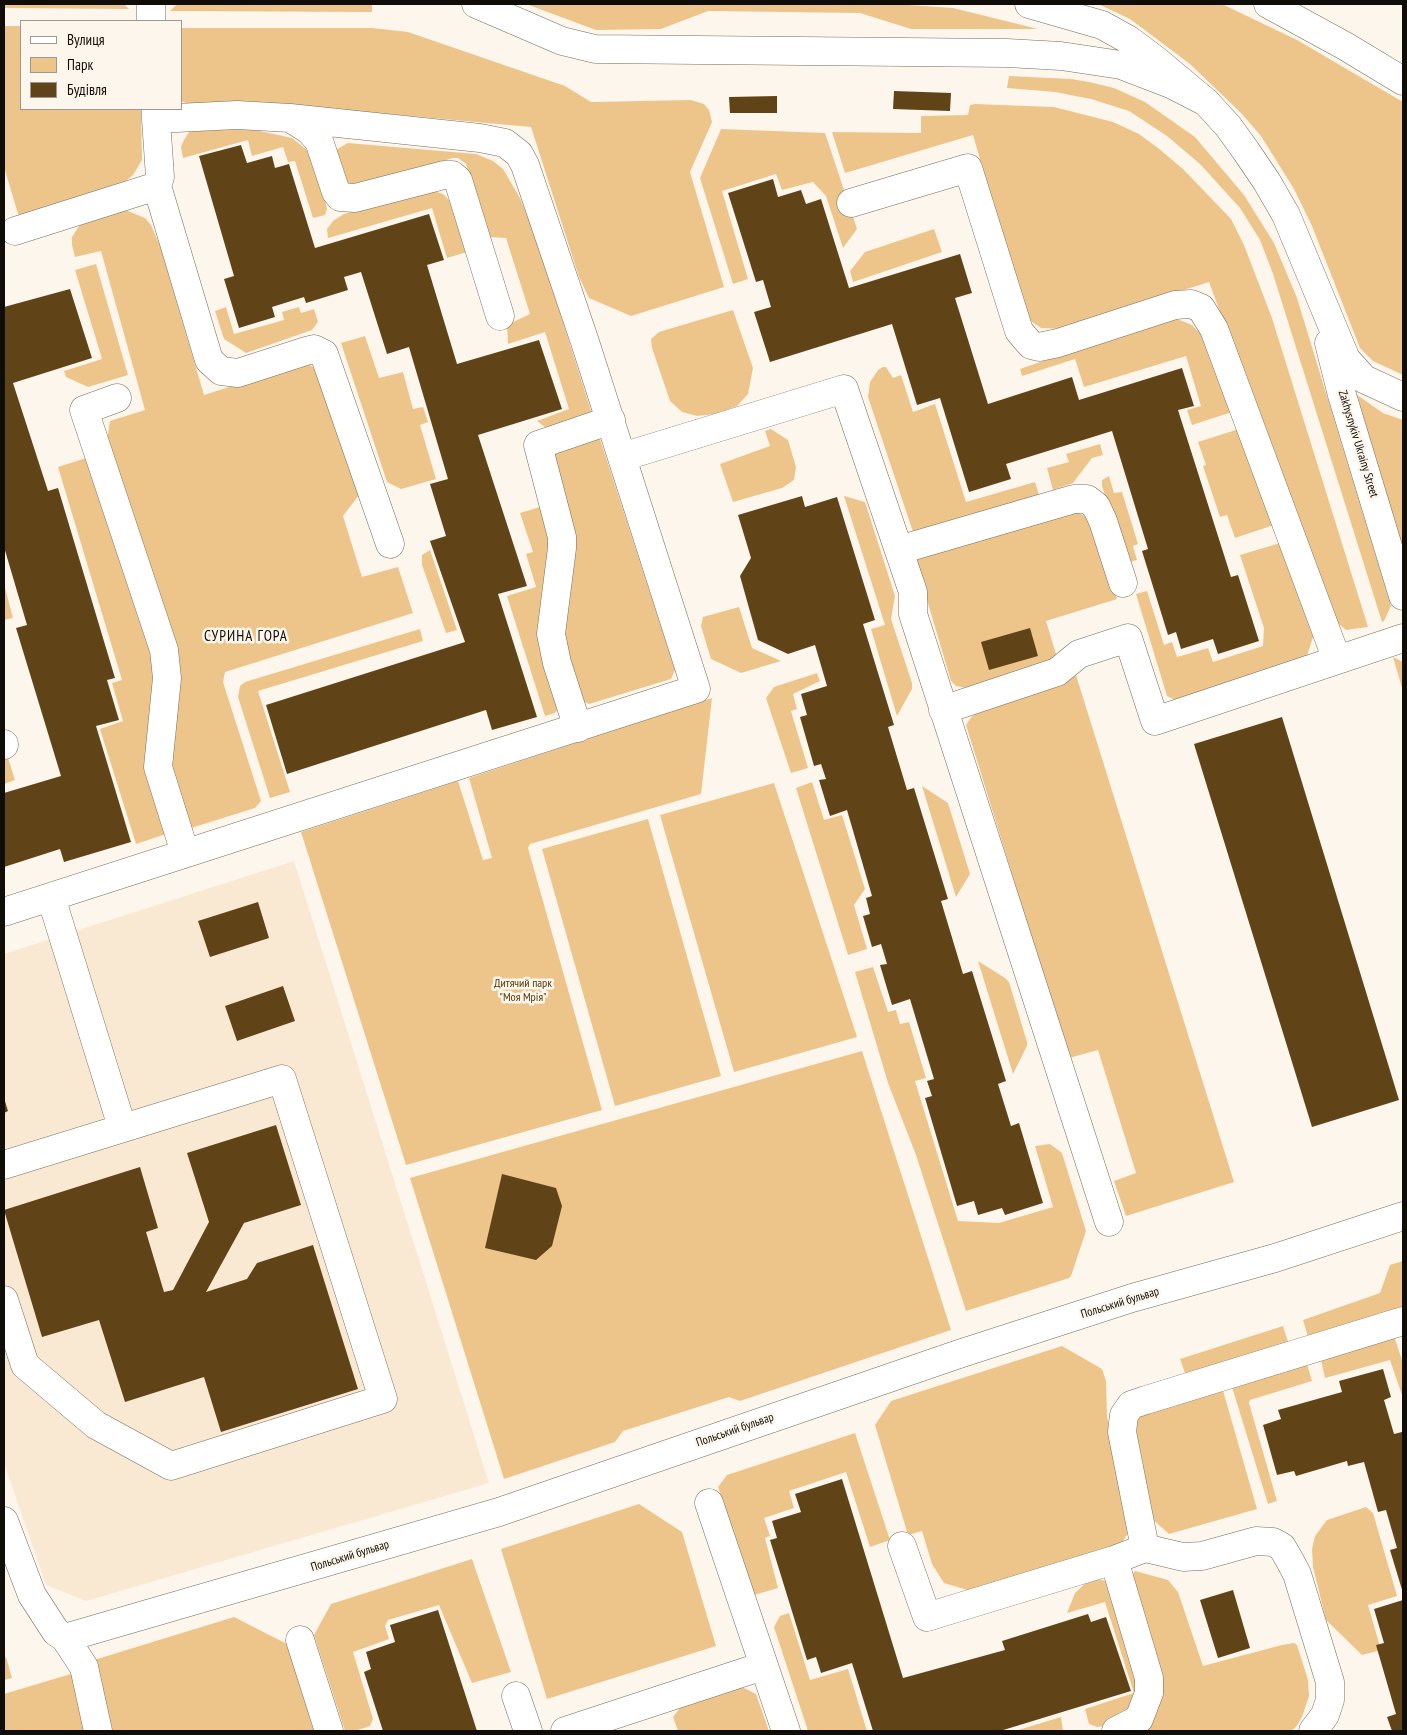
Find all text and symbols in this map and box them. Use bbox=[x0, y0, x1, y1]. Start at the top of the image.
legend bbox=[20, 20, 182, 110]
text: Вулиця bbox=[67, 30, 105, 49]
text: Парк bbox=[67, 55, 93, 74]
text: Будівля bbox=[67, 80, 107, 99]
street label: Zakhysnykiv Ukrainy Street bbox=[1335, 389, 1381, 499]
district label: СУРИНА ГОРА bbox=[203, 628, 289, 646]
park label: Дитячий парк "Моя Мрія" bbox=[494, 977, 552, 1005]
street label: Польський бульвар bbox=[1079, 1284, 1161, 1322]
street label: Польський бульвар bbox=[694, 1410, 776, 1450]
street label: Польський бульвар bbox=[309, 1537, 391, 1575]

